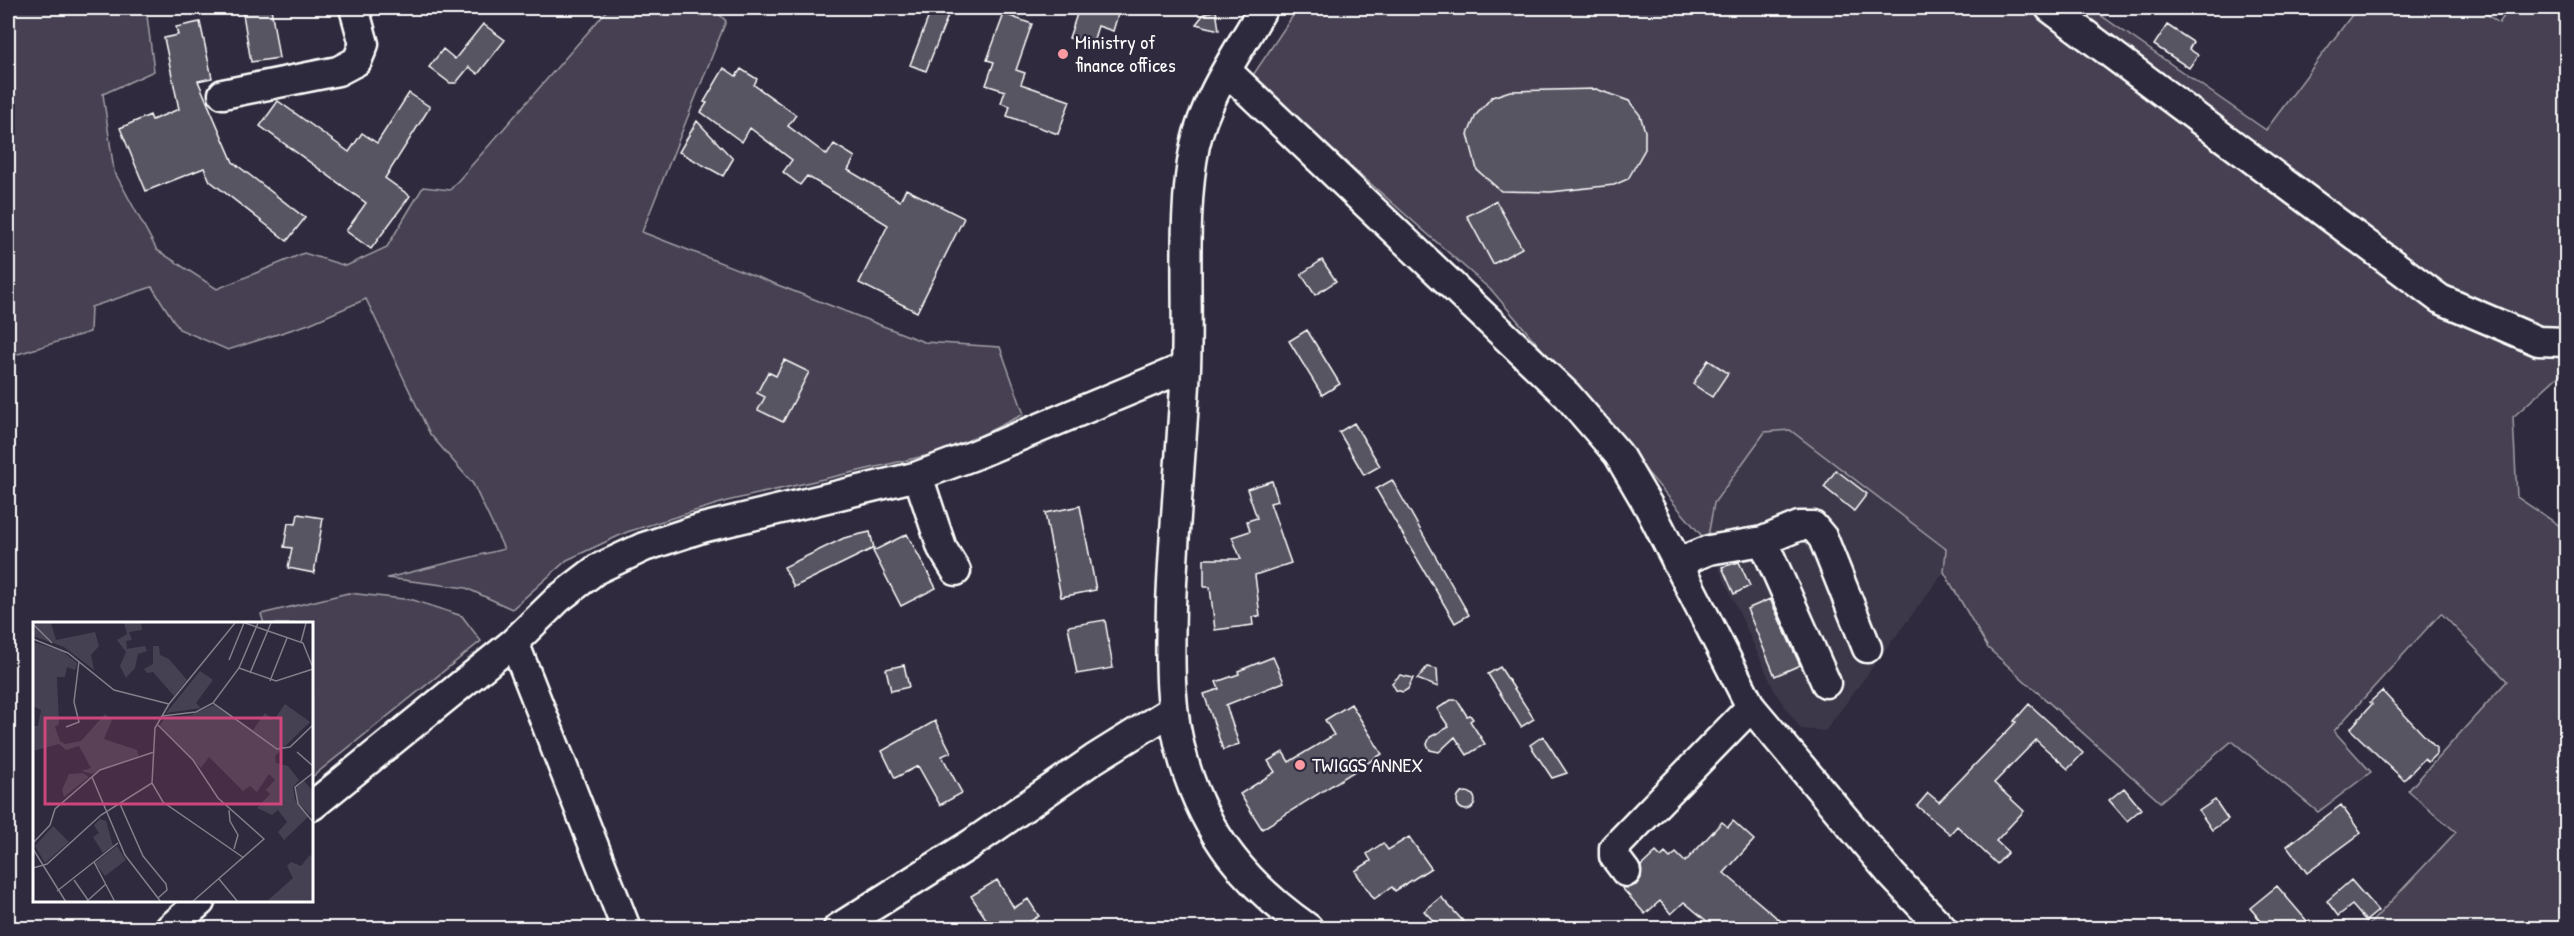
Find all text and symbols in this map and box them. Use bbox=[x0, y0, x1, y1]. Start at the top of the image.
place label: Ministry of finance offices bbox=[1075, 28, 1176, 78]
marker: Ministry of finance offices bbox=[1056, 47, 1070, 61]
inset map bbox=[33, 622, 314, 903]
place label: TWIGGS ANNEX bbox=[1312, 751, 1423, 778]
marker: TWIGGS ANNEX bbox=[1293, 758, 1307, 772]

